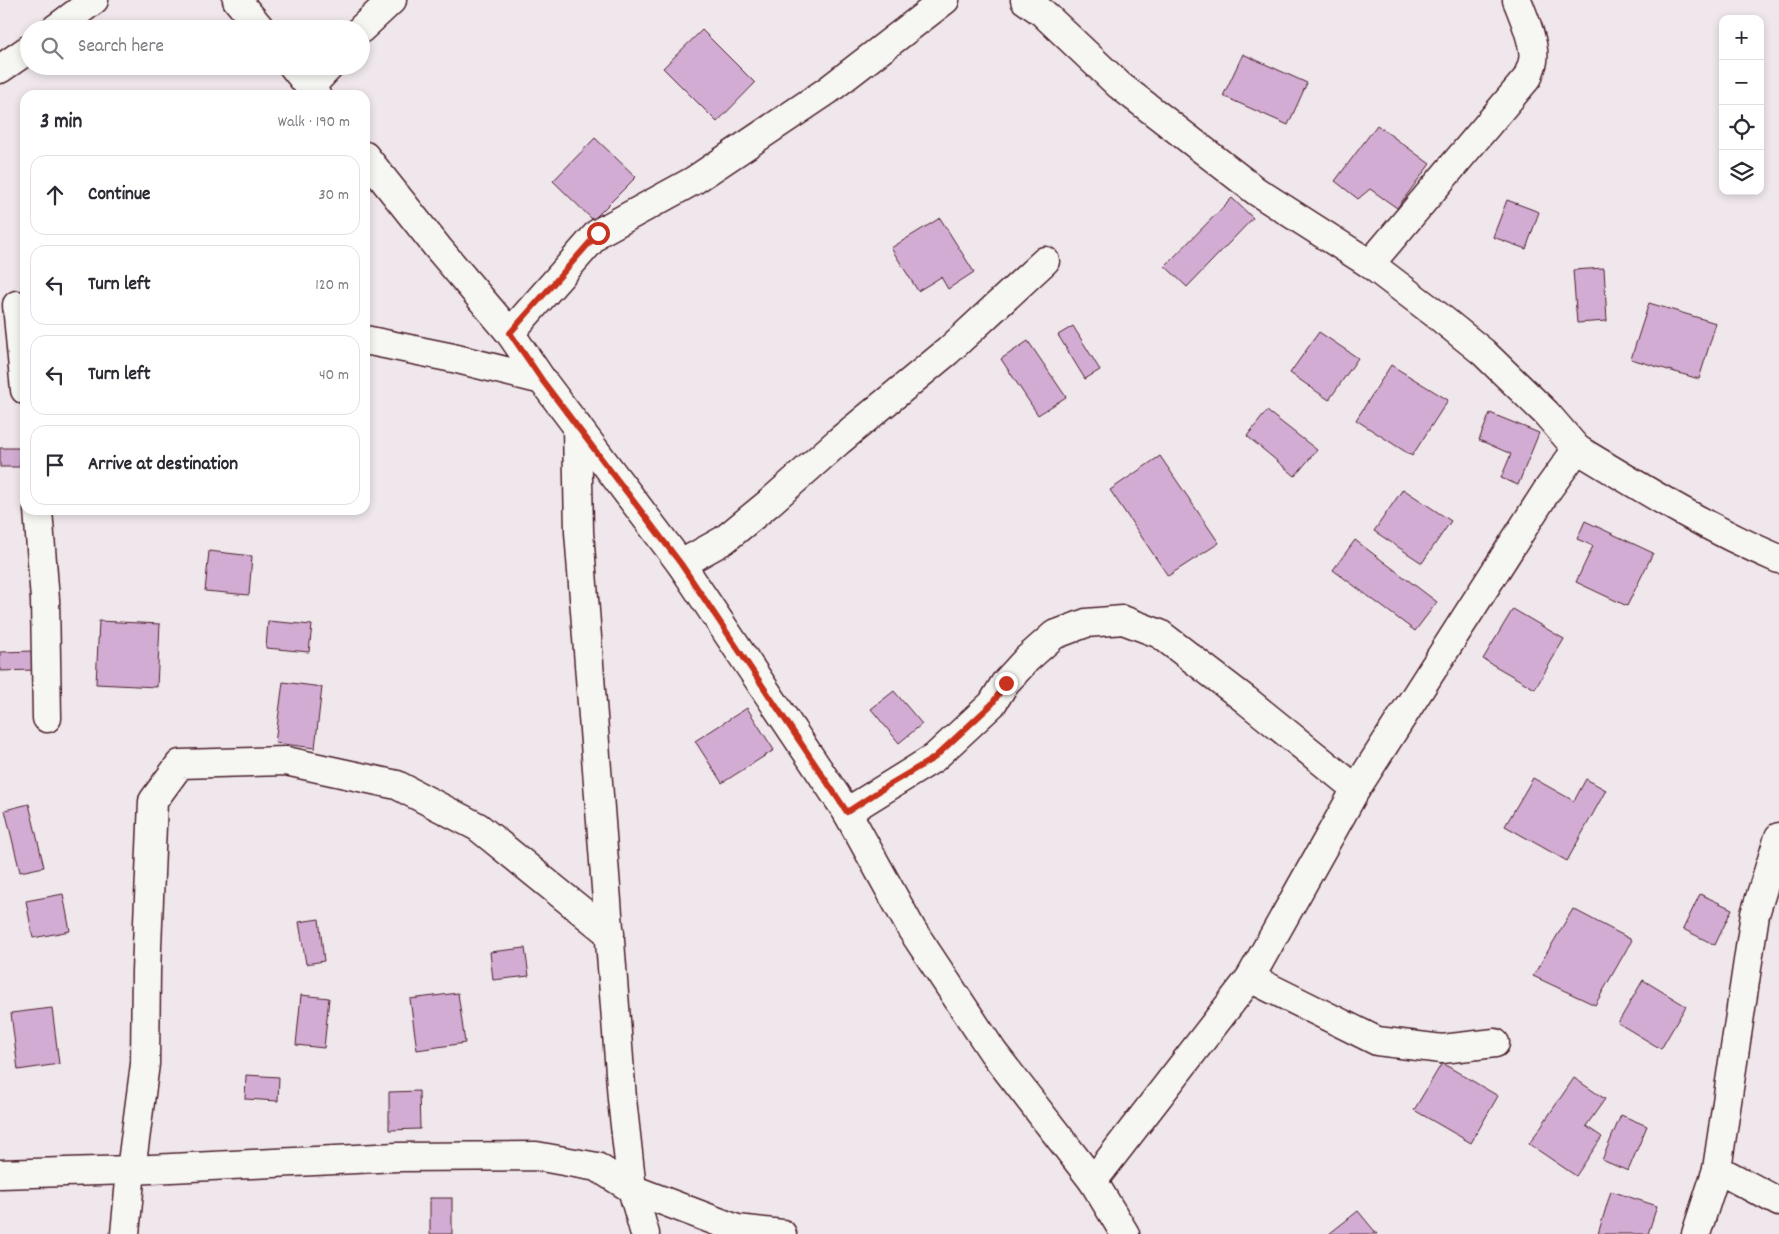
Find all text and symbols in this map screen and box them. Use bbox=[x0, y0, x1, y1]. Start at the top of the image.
map controls bbox=[1719, 15, 1764, 195]
button: + bbox=[1719, 15, 1764, 60]
search box bbox=[20, 20, 370, 75]
icon: search bbox=[38, 34, 66, 62]
text: Search here bbox=[78, 34, 164, 61]
button: − bbox=[1719, 60, 1764, 105]
button: locate bbox=[1719, 105, 1764, 150]
text: 3 min bbox=[40, 108, 82, 138]
text: Walk · 190 m bbox=[278, 111, 350, 134]
button: layers bbox=[1719, 150, 1764, 195]
icon: ahead bbox=[41, 181, 69, 209]
text: Continue bbox=[88, 182, 150, 209]
text: 30 m bbox=[319, 184, 349, 207]
route start bbox=[587, 222, 610, 245]
icon: left bbox=[41, 271, 69, 299]
text: Turn left bbox=[88, 272, 151, 299]
text: 120 m bbox=[315, 274, 349, 297]
icon: left bbox=[41, 361, 69, 389]
text: Turn left bbox=[88, 362, 151, 389]
text: 40 m bbox=[319, 364, 349, 387]
icon: arrive bbox=[41, 451, 69, 479]
text: Arrive at destination bbox=[88, 452, 238, 479]
route end bbox=[995, 672, 1018, 695]

